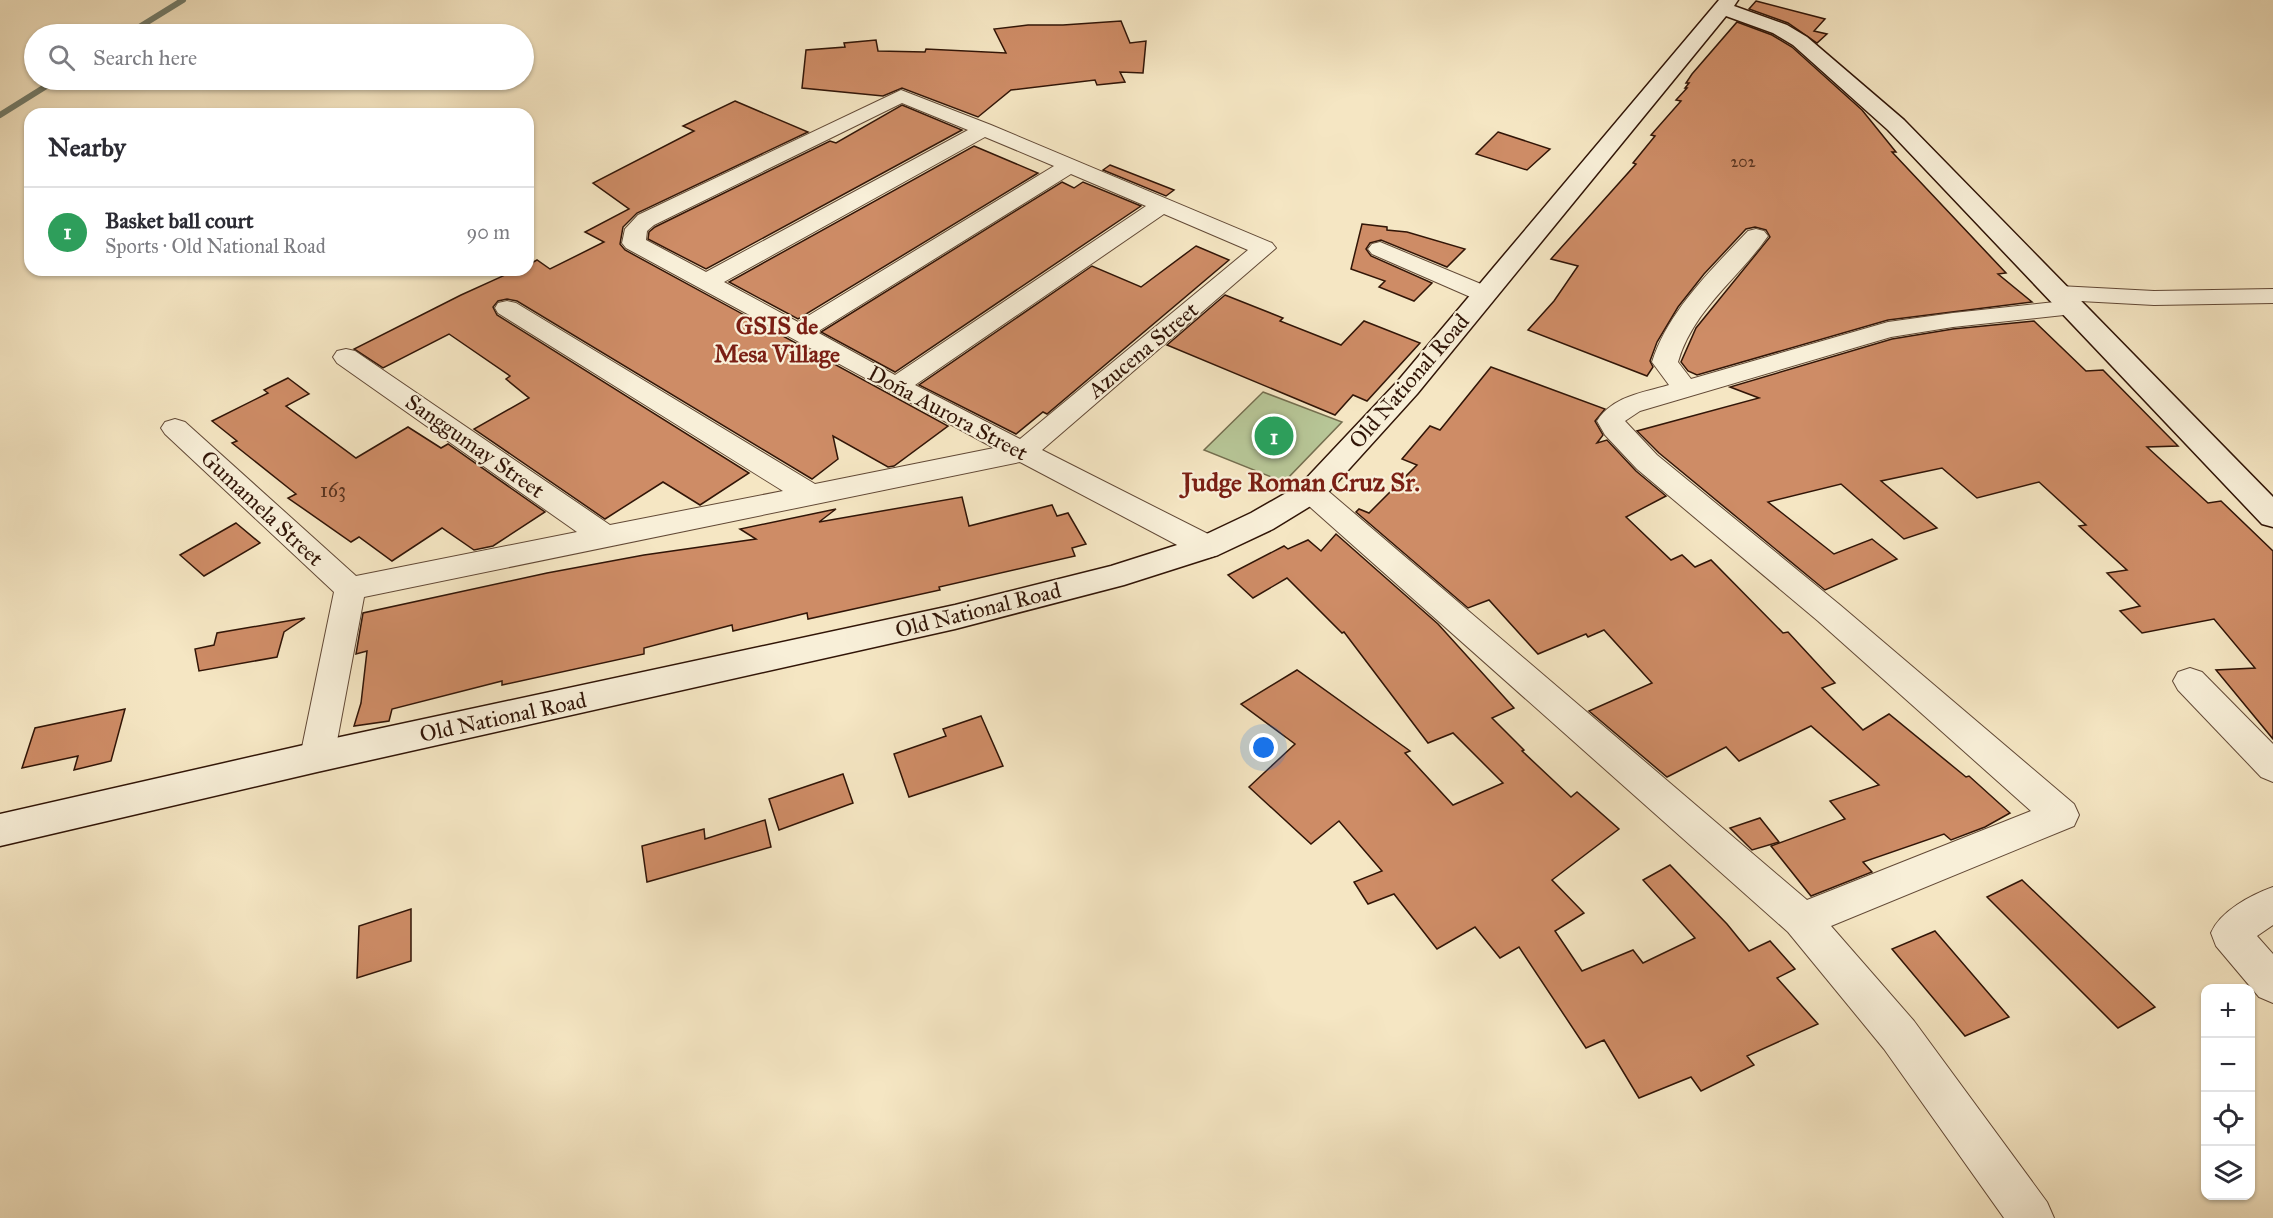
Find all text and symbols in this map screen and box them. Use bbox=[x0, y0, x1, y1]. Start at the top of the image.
search box bbox=[24, 24, 534, 90]
icon: search bbox=[45, 41, 78, 74]
text: Search here bbox=[93, 44, 197, 71]
text: Nearby bbox=[48, 131, 126, 163]
house number: 202 bbox=[1730, 152, 1756, 171]
text: Basket ball court bbox=[105, 207, 253, 234]
text: 1 bbox=[64, 220, 71, 244]
text: 90 m bbox=[467, 220, 510, 244]
text: Sports · Old National Road bbox=[105, 234, 326, 258]
street label: Azucena Street bbox=[1082, 296, 1204, 405]
street label: Old National Road bbox=[1343, 308, 1475, 454]
district label: GSIS de Mesa Village bbox=[714, 311, 840, 369]
street label: Doña Aurora Street bbox=[863, 360, 1033, 467]
street label: Sanggumay Street bbox=[400, 388, 550, 504]
pin: 1 bbox=[1254, 414, 1294, 458]
street label: Gumamela Street bbox=[195, 444, 329, 572]
district label: Judge Roman Cruz Sr. bbox=[1179, 466, 1420, 499]
house number: 163 bbox=[320, 478, 346, 502]
street label: Old National Road bbox=[892, 576, 1064, 644]
street label: Old National Road bbox=[417, 686, 589, 748]
your location bbox=[1249, 733, 1278, 762]
map controls bbox=[2201, 984, 2255, 1200]
button: + bbox=[2201, 984, 2255, 1038]
button: − bbox=[2201, 1038, 2255, 1092]
button: locate bbox=[2201, 1092, 2255, 1146]
button: layers bbox=[2201, 1146, 2255, 1200]

